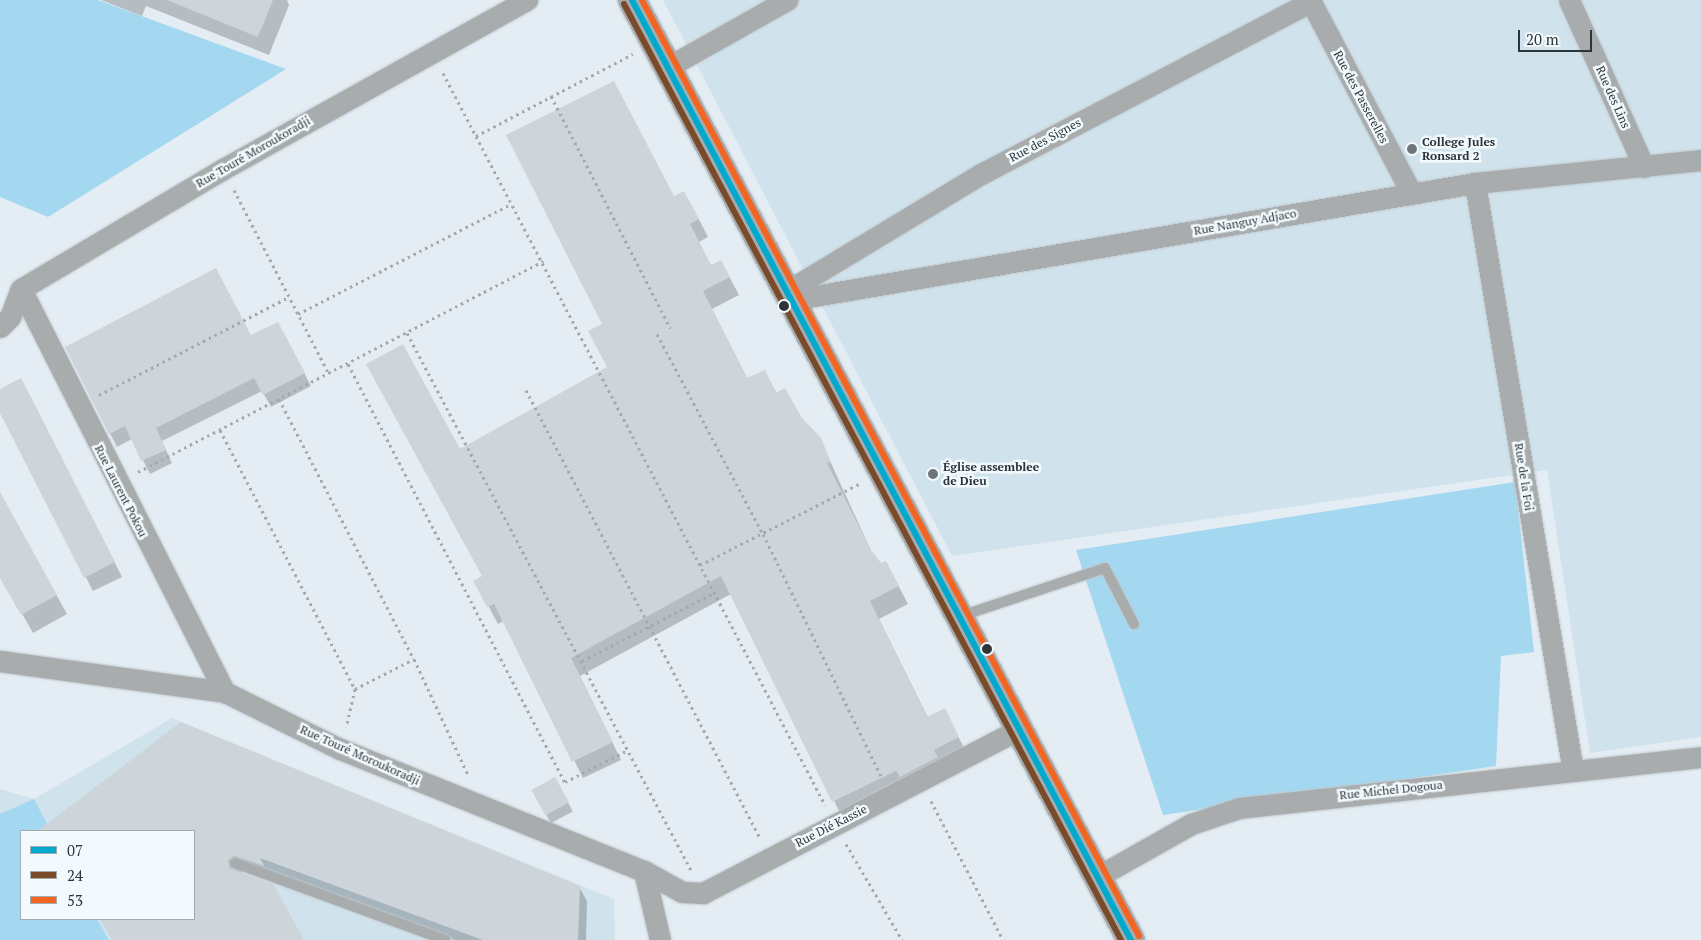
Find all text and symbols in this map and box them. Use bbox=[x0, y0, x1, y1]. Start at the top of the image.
scale bar bbox=[1521, 20, 1595, 52]
text: 20 m bbox=[1526, 29, 1559, 49]
street label: Rue des Passerelles bbox=[1330, 48, 1392, 146]
street label: Rue des Lins bbox=[1593, 64, 1633, 130]
street label: Rue Touré Moroukoradji bbox=[193, 113, 313, 191]
street label: Rue des Signes bbox=[1007, 115, 1083, 165]
place label: College Jules Ronsard 2 bbox=[1422, 135, 1495, 163]
marker: College Jules Ronsard 2 bbox=[1406, 143, 1418, 155]
street label: Rue Nanguy Adjaco bbox=[1193, 206, 1297, 238]
unlabelled marker bbox=[779, 301, 789, 311]
street label: Rue de la Foi bbox=[1512, 442, 1536, 512]
street label: Rue Laurent Pokou bbox=[92, 443, 150, 539]
place label: Église assemblee de Dieu bbox=[943, 460, 1039, 488]
marker: Église assemblee de Dieu bbox=[927, 468, 939, 480]
unlabelled marker bbox=[982, 644, 992, 654]
street label: Rue Touré Moroukoradji bbox=[298, 722, 422, 788]
street label: Rue Michel Dogoua bbox=[1339, 777, 1443, 803]
street label: Rue Dié Kassie bbox=[793, 802, 869, 850]
legend bbox=[20, 830, 195, 920]
text: 07 bbox=[67, 840, 83, 860]
text: 24 bbox=[67, 865, 83, 885]
text: 53 bbox=[67, 890, 83, 910]

